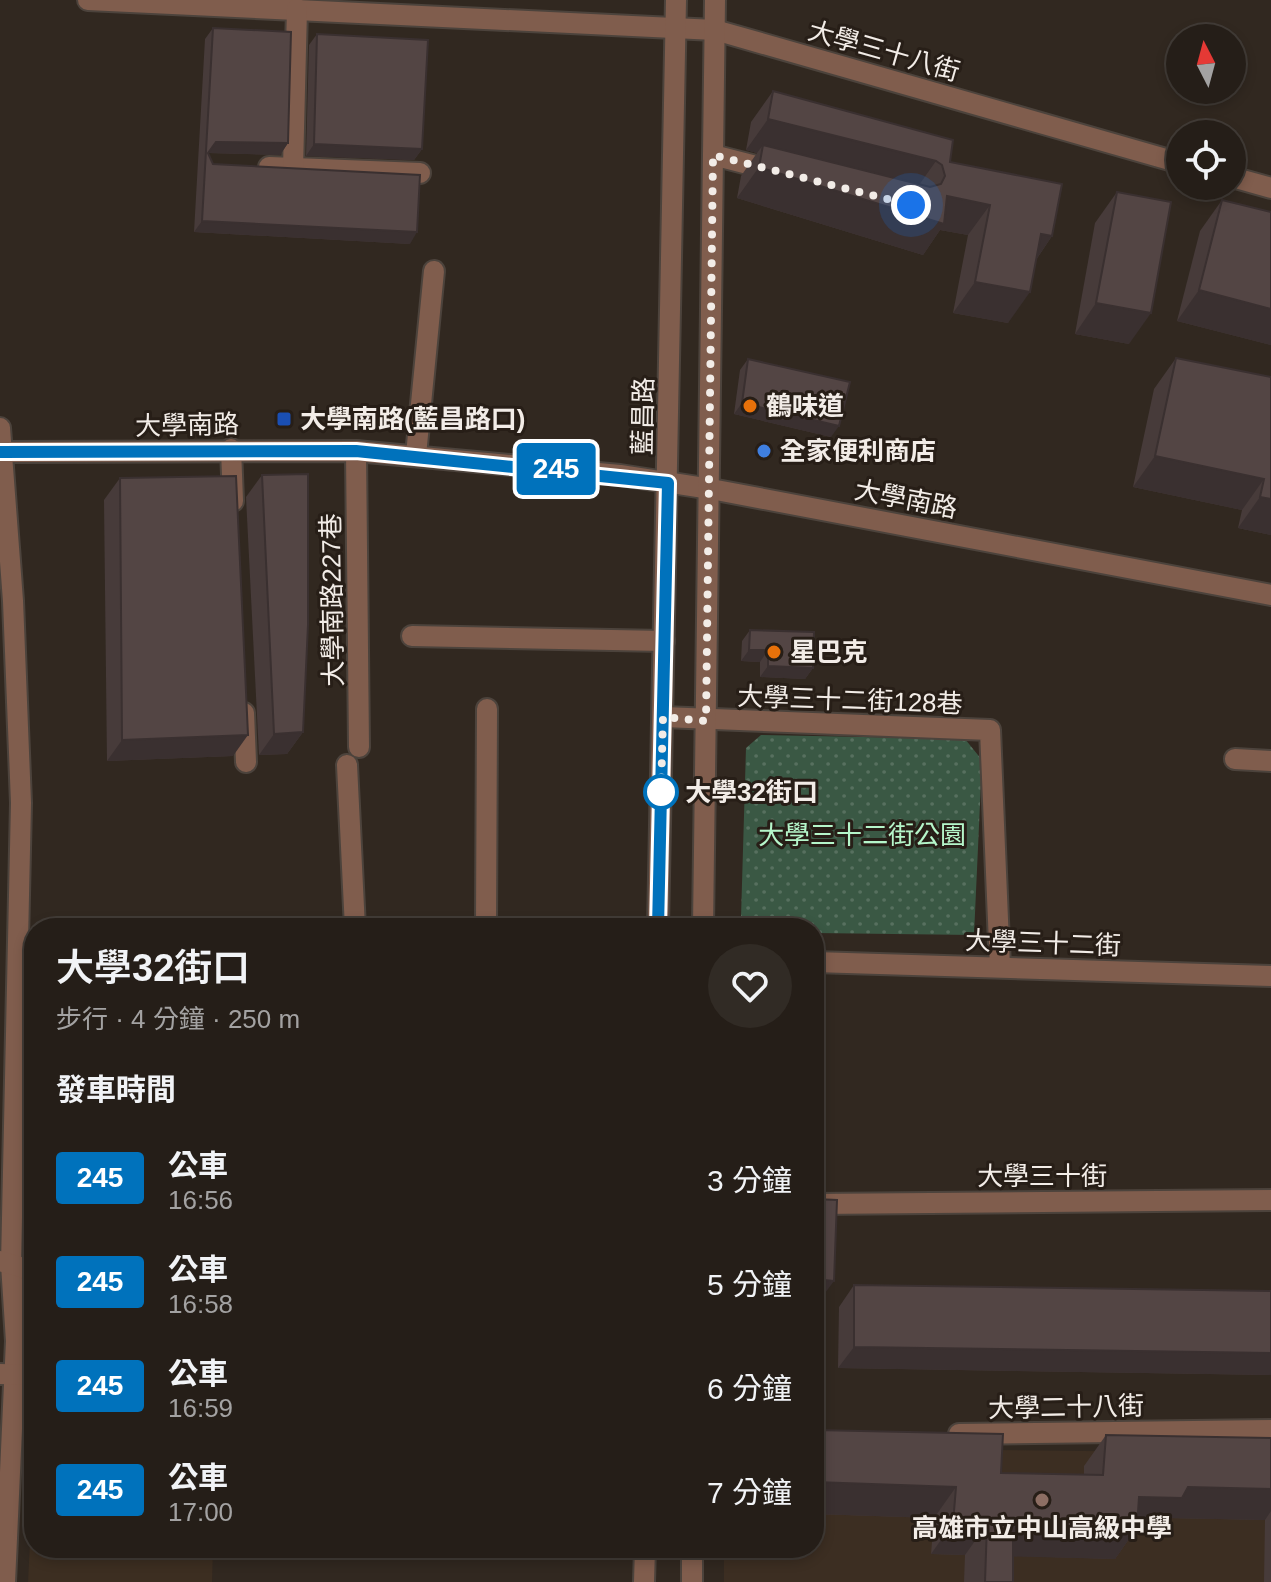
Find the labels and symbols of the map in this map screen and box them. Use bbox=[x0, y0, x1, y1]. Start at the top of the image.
street label: 大學三十八街 bbox=[805, 15, 963, 87]
north arrow bbox=[1166, 24, 1246, 104]
your location bbox=[891, 185, 931, 225]
street label: 藍昌路 bbox=[627, 377, 659, 455]
place label: 鶴味道 bbox=[766, 391, 844, 421]
marker: 鶴味道 bbox=[741, 397, 759, 415]
place label: 大學南路(藍昌路口) bbox=[300, 404, 525, 434]
street label: 大學南路 bbox=[135, 409, 239, 441]
marker: 大學南路(藍昌路口) bbox=[275, 410, 293, 428]
place label: 全家便利商店 bbox=[780, 436, 936, 466]
marker: 全家便利商店 bbox=[755, 442, 773, 460]
line badge: 245 bbox=[510, 443, 602, 495]
street label: 大學南路 bbox=[852, 474, 960, 524]
street label: 大學南路227巷 bbox=[315, 513, 349, 687]
place label: 星巴克 bbox=[790, 637, 868, 667]
marker: 星巴克 bbox=[765, 643, 783, 661]
street label: 大學三十二街128巷 bbox=[737, 681, 963, 719]
marker: 大學32街口 bbox=[644, 775, 678, 809]
place label: 大學32街口 bbox=[685, 777, 818, 807]
park label: 大學三十二街公園 bbox=[758, 820, 966, 850]
street label: 大學三十二街 bbox=[965, 925, 1121, 961]
street label: 大學三十街 bbox=[977, 1161, 1107, 1191]
street label: 大學二十八街 bbox=[988, 1391, 1144, 1423]
marker: 高雄市立中山高級中學 bbox=[1033, 1491, 1051, 1509]
place label: 高雄市立中山高級中學 bbox=[912, 1513, 1172, 1543]

